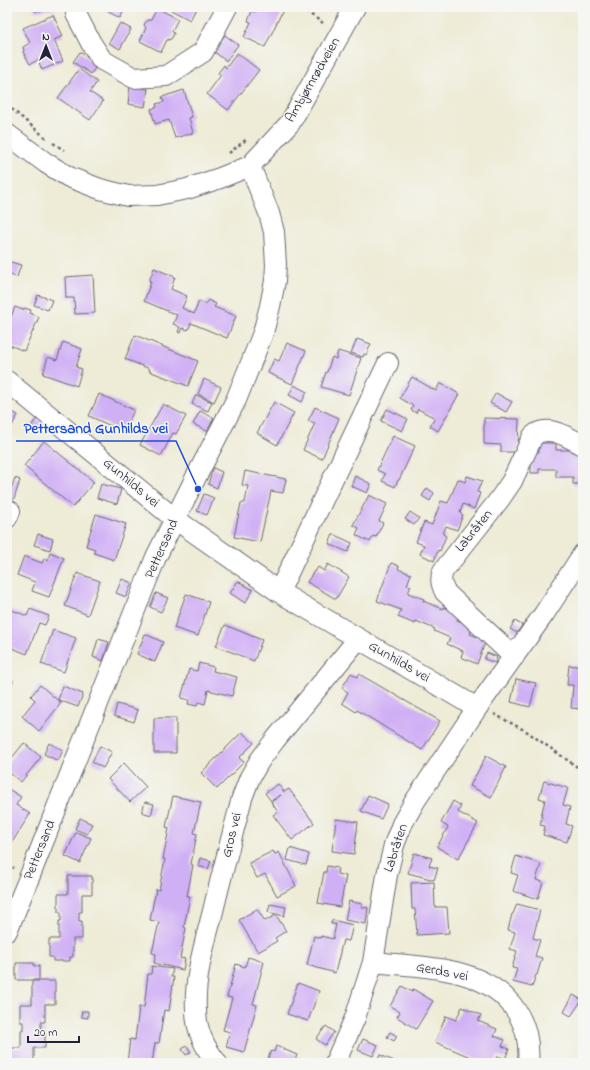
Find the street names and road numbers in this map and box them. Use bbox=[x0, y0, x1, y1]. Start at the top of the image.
street label: Ambjørnrødveien bbox=[280, 33, 346, 126]
street label: Gunhilds vei bbox=[98, 453, 164, 513]
street label: Labråten bbox=[450, 505, 498, 557]
street label: Pettersand bbox=[140, 516, 184, 582]
street label: Gunhilds vei bbox=[364, 636, 434, 688]
street label: Gros vei bbox=[216, 810, 248, 860]
street label: Pettersand bbox=[18, 817, 62, 883]
street label: Labråten bbox=[378, 821, 414, 875]
street label: Gerds vei bbox=[414, 957, 470, 987]

